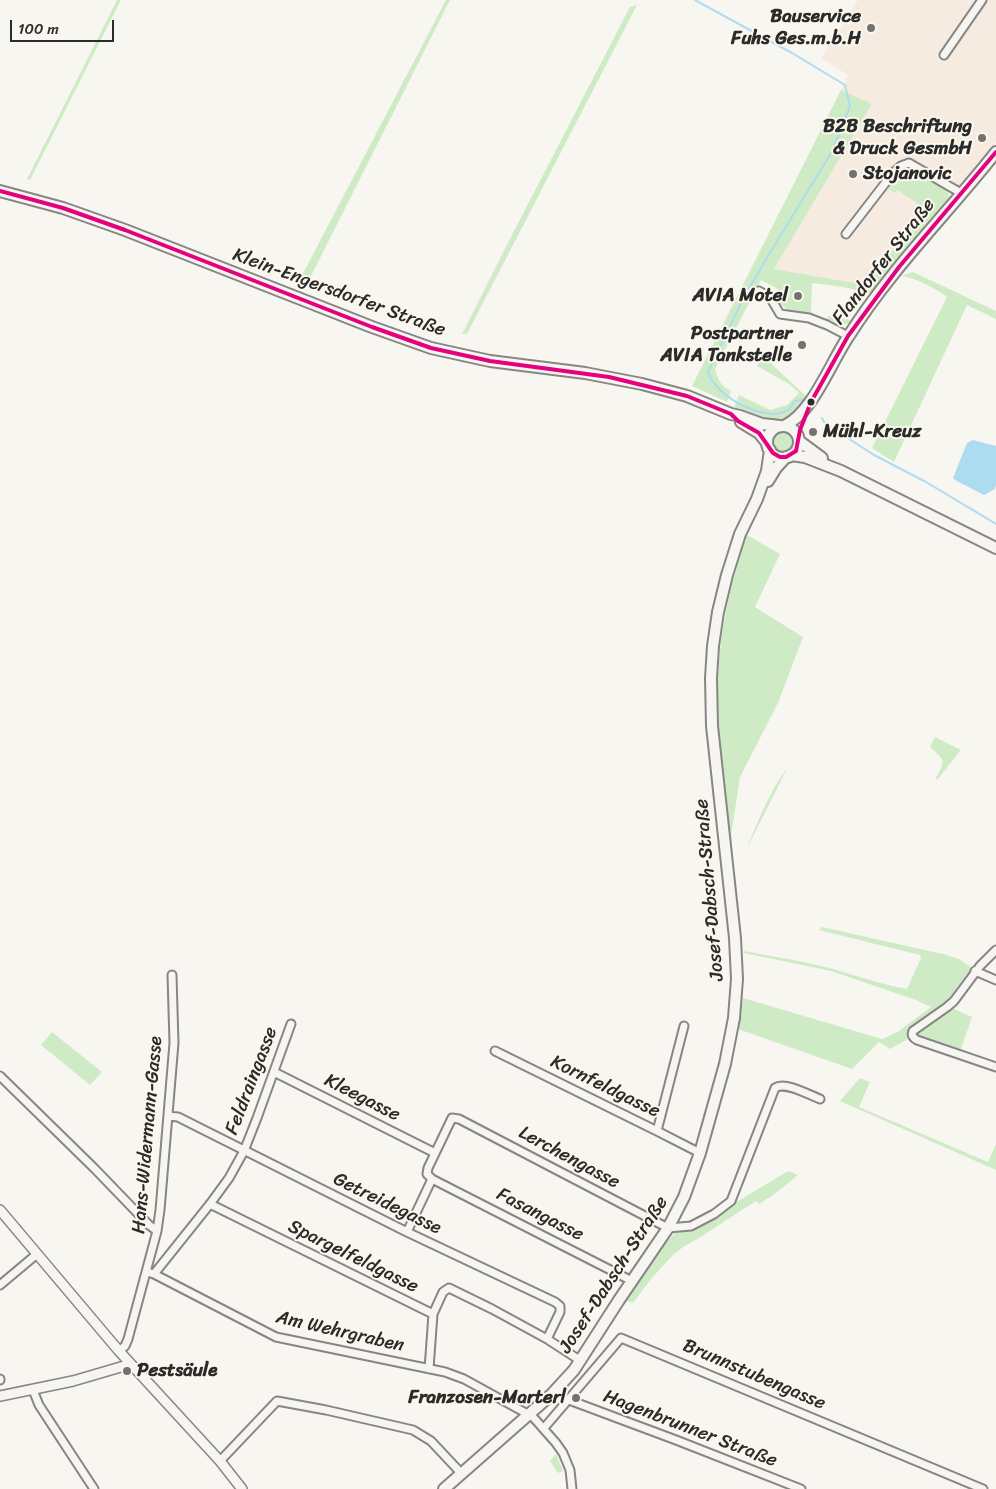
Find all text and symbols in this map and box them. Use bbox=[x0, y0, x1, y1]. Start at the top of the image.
place label: Bauservice Fuhs Ges.m.b.H bbox=[731, 6, 861, 50]
scale bar bbox=[12, 10, 116, 42]
text: 100 m bbox=[18, 16, 59, 42]
marker: Bauservice Fuhs Ges.m.b.H bbox=[865, 22, 877, 34]
place label: B2B Beschriftung & Druck GesmbH bbox=[823, 116, 972, 160]
marker: B2B Beschriftung & Druck GesmbH bbox=[976, 132, 988, 144]
place label: Stojanovic bbox=[863, 163, 952, 185]
marker: Stojanovic bbox=[847, 168, 859, 180]
street label: Flandorfer Straße bbox=[828, 194, 940, 330]
street label: Klein-Engersdorfer Straße bbox=[229, 244, 449, 342]
place label: AVIA Motel bbox=[692, 285, 788, 307]
marker: AVIA Motel bbox=[792, 290, 804, 302]
place label: Postpartner AVIA Tankstelle bbox=[661, 323, 792, 367]
marker: Postpartner AVIA Tankstelle bbox=[796, 339, 808, 351]
unlabelled marker bbox=[806, 397, 816, 407]
place label: Mühl-Kreuz bbox=[823, 421, 921, 443]
marker: Mühl-Kreuz bbox=[807, 426, 819, 438]
street label: Josef-Dabsch-Straße bbox=[691, 798, 729, 982]
street label: Feldraingasse bbox=[221, 1024, 283, 1138]
street label: Hans-Widermann-Gasse bbox=[128, 1035, 168, 1235]
street label: Kornfeldgasse bbox=[547, 1051, 663, 1123]
street label: Kleegasse bbox=[320, 1069, 404, 1127]
street label: Lerchengasse bbox=[515, 1122, 623, 1194]
street label: Getreidegasse bbox=[329, 1168, 445, 1240]
street label: Fasangasse bbox=[493, 1183, 587, 1247]
street label: Josef-Dabsch-Straße bbox=[555, 1192, 673, 1358]
street label: Spargelfeldgasse bbox=[284, 1216, 422, 1298]
street label: Am Wehrgraben bbox=[274, 1306, 406, 1358]
street label: Brunnstubengasse bbox=[679, 1335, 829, 1415]
place label: Pestsäule bbox=[137, 1360, 217, 1382]
marker: Pestsäule bbox=[121, 1365, 133, 1377]
street label: Hagenbrunner Straße bbox=[600, 1385, 780, 1473]
place label: Franzosen-Marterl bbox=[408, 1387, 566, 1409]
marker: Franzosen-Marterl bbox=[570, 1392, 582, 1404]

